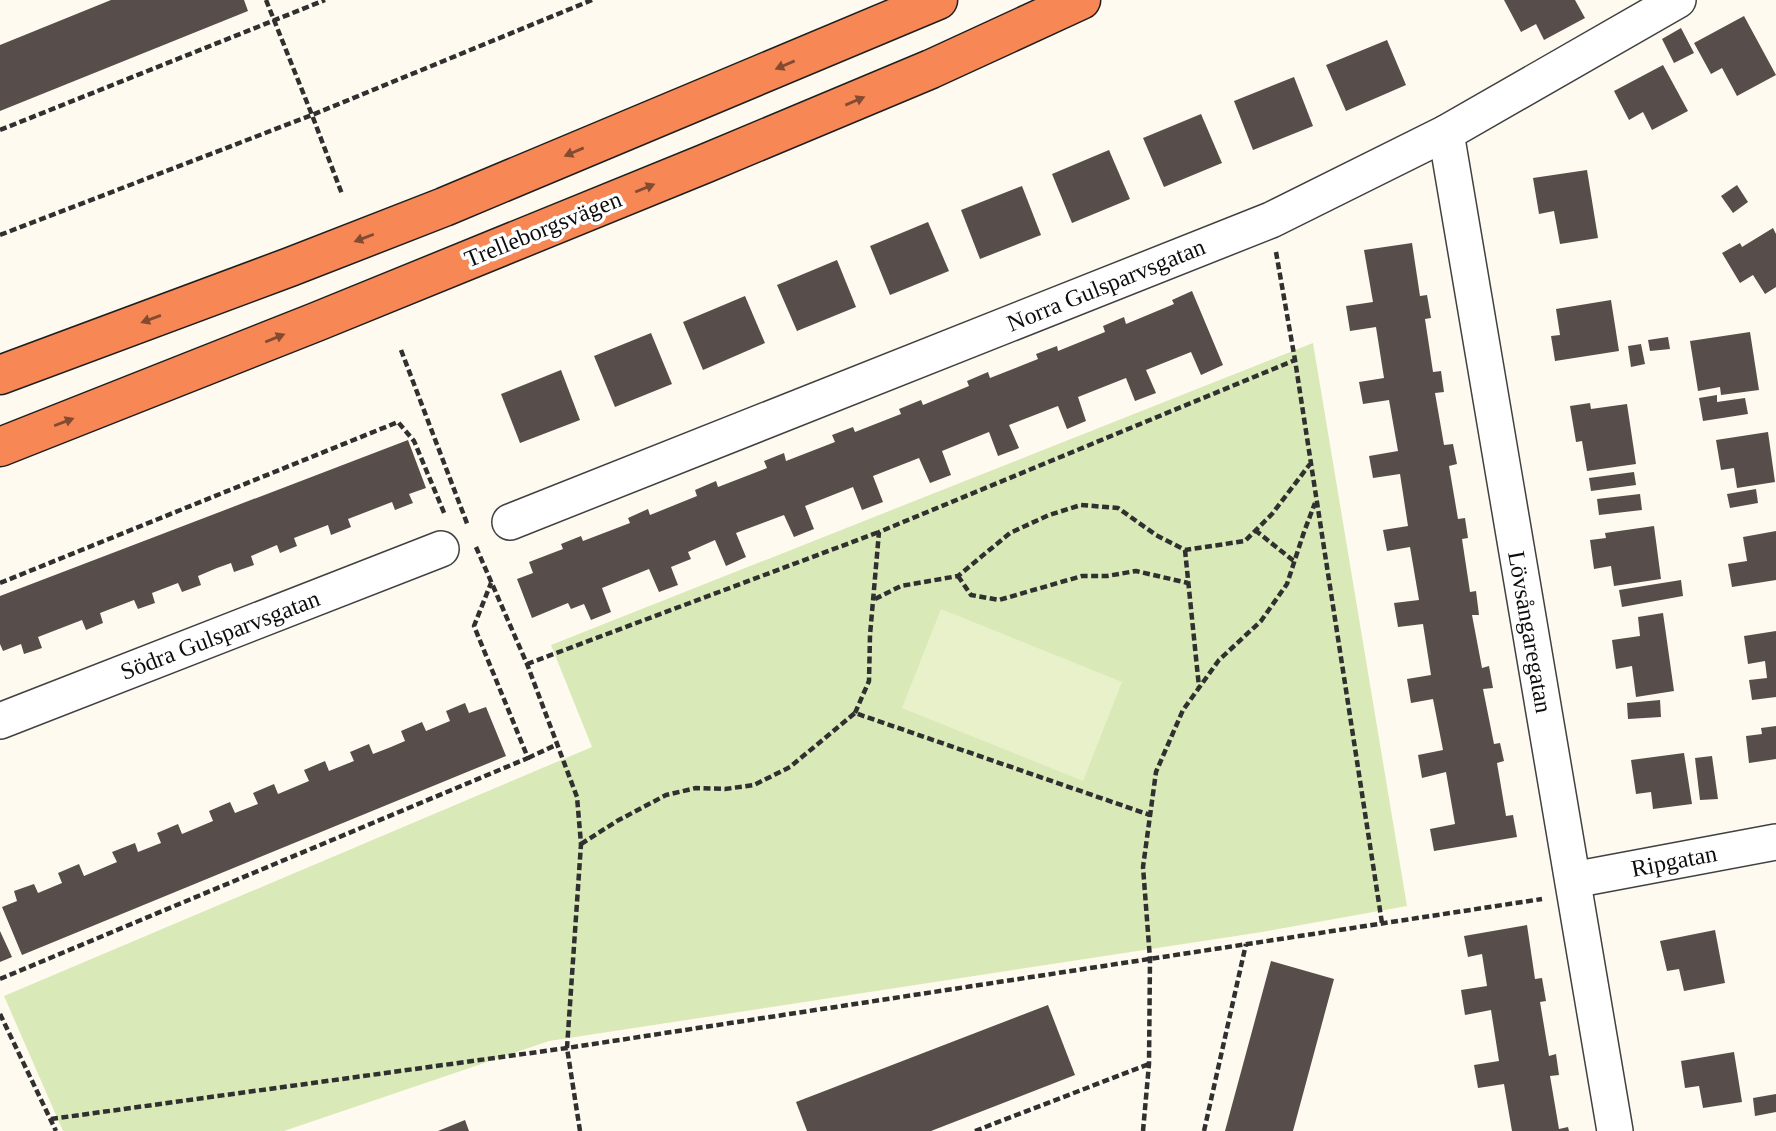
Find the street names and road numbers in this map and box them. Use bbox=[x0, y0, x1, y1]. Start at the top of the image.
street label: Trelleborgsvägen bbox=[461, 186, 625, 272]
street label: Norra Gulsparvsgatan bbox=[1003, 233, 1209, 337]
street label: Lövsångaregatan bbox=[1503, 549, 1557, 715]
street label: Södra Gulsparvsgatan bbox=[117, 585, 323, 685]
street label: Ripgatan bbox=[1629, 840, 1719, 882]

